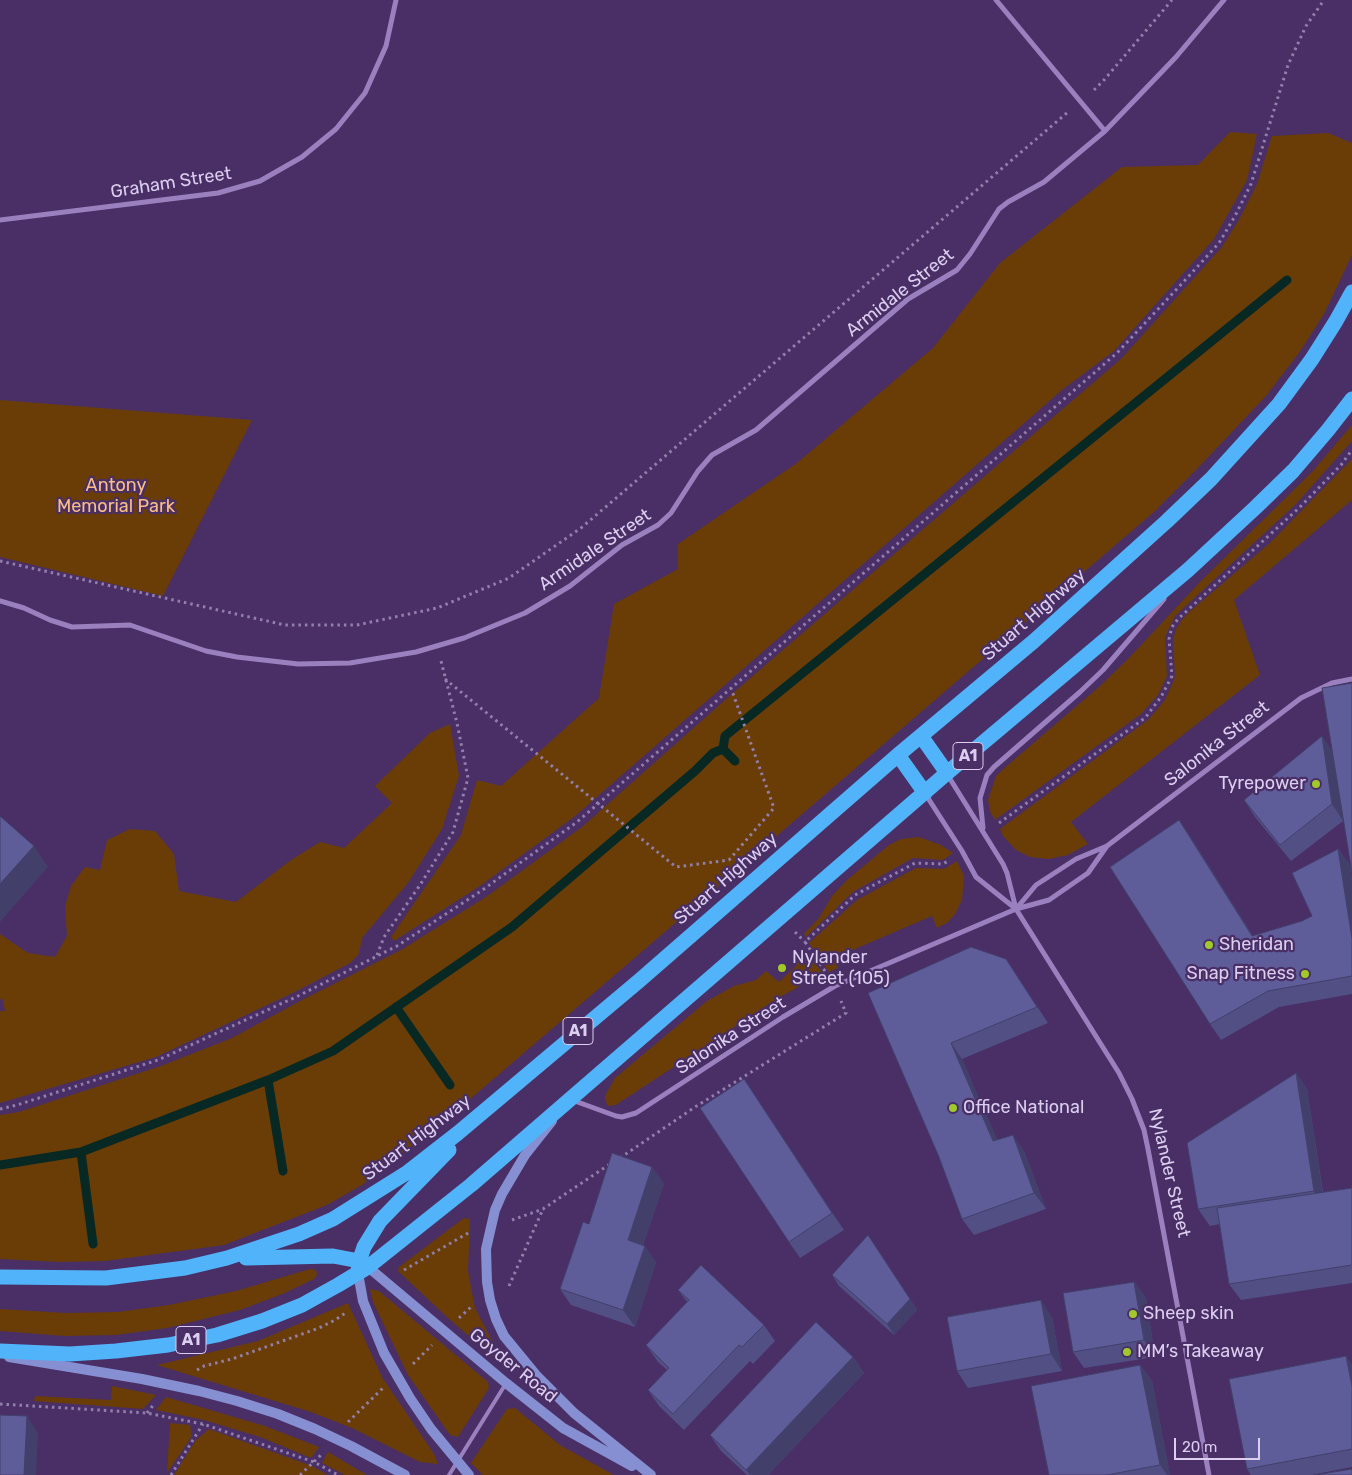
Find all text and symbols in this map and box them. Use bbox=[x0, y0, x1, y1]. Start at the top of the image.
street label: Graham Street bbox=[109, 163, 233, 203]
street label: Armidale Street bbox=[842, 244, 958, 342]
park label: Antony Memorial Park bbox=[57, 475, 175, 518]
street label: Armidale Street bbox=[535, 504, 655, 596]
street label: Stuart Highway bbox=[978, 564, 1090, 666]
street label: Salonika Street bbox=[1160, 697, 1274, 791]
road number: A1 bbox=[953, 742, 983, 769]
place label: Tyrepower bbox=[1218, 773, 1306, 795]
marker: Tyrepower bbox=[1310, 778, 1322, 790]
street label: Stuart Highway bbox=[670, 828, 782, 930]
place label: Sheridan bbox=[1219, 934, 1294, 956]
marker: Sheridan bbox=[1203, 939, 1215, 951]
place label: Nylander Street (105) bbox=[792, 947, 890, 990]
marker: Nylander Street (105) bbox=[776, 962, 788, 974]
place label: Snap Fitness bbox=[1187, 963, 1295, 985]
marker: Snap Fitness bbox=[1299, 968, 1311, 980]
street label: Salonika Street bbox=[672, 992, 790, 1080]
road number: A1 bbox=[563, 1018, 593, 1044]
street label: Stuart Highway bbox=[359, 1090, 475, 1186]
place label: Office National bbox=[963, 1097, 1084, 1119]
marker: Office National bbox=[947, 1102, 959, 1114]
street label: Nylander Street bbox=[1144, 1106, 1194, 1240]
place label: Sheep skin bbox=[1143, 1303, 1234, 1325]
marker: Sheep skin bbox=[1127, 1308, 1139, 1320]
street label: Goyder Road bbox=[465, 1324, 561, 1408]
road number: A1 bbox=[176, 1326, 206, 1354]
place label: MM’s Takeaway bbox=[1137, 1341, 1264, 1363]
marker: MM’s Takeaway bbox=[1121, 1346, 1133, 1358]
scale bar bbox=[1177, 1428, 1263, 1460]
text: 20 m bbox=[1182, 1438, 1217, 1456]

